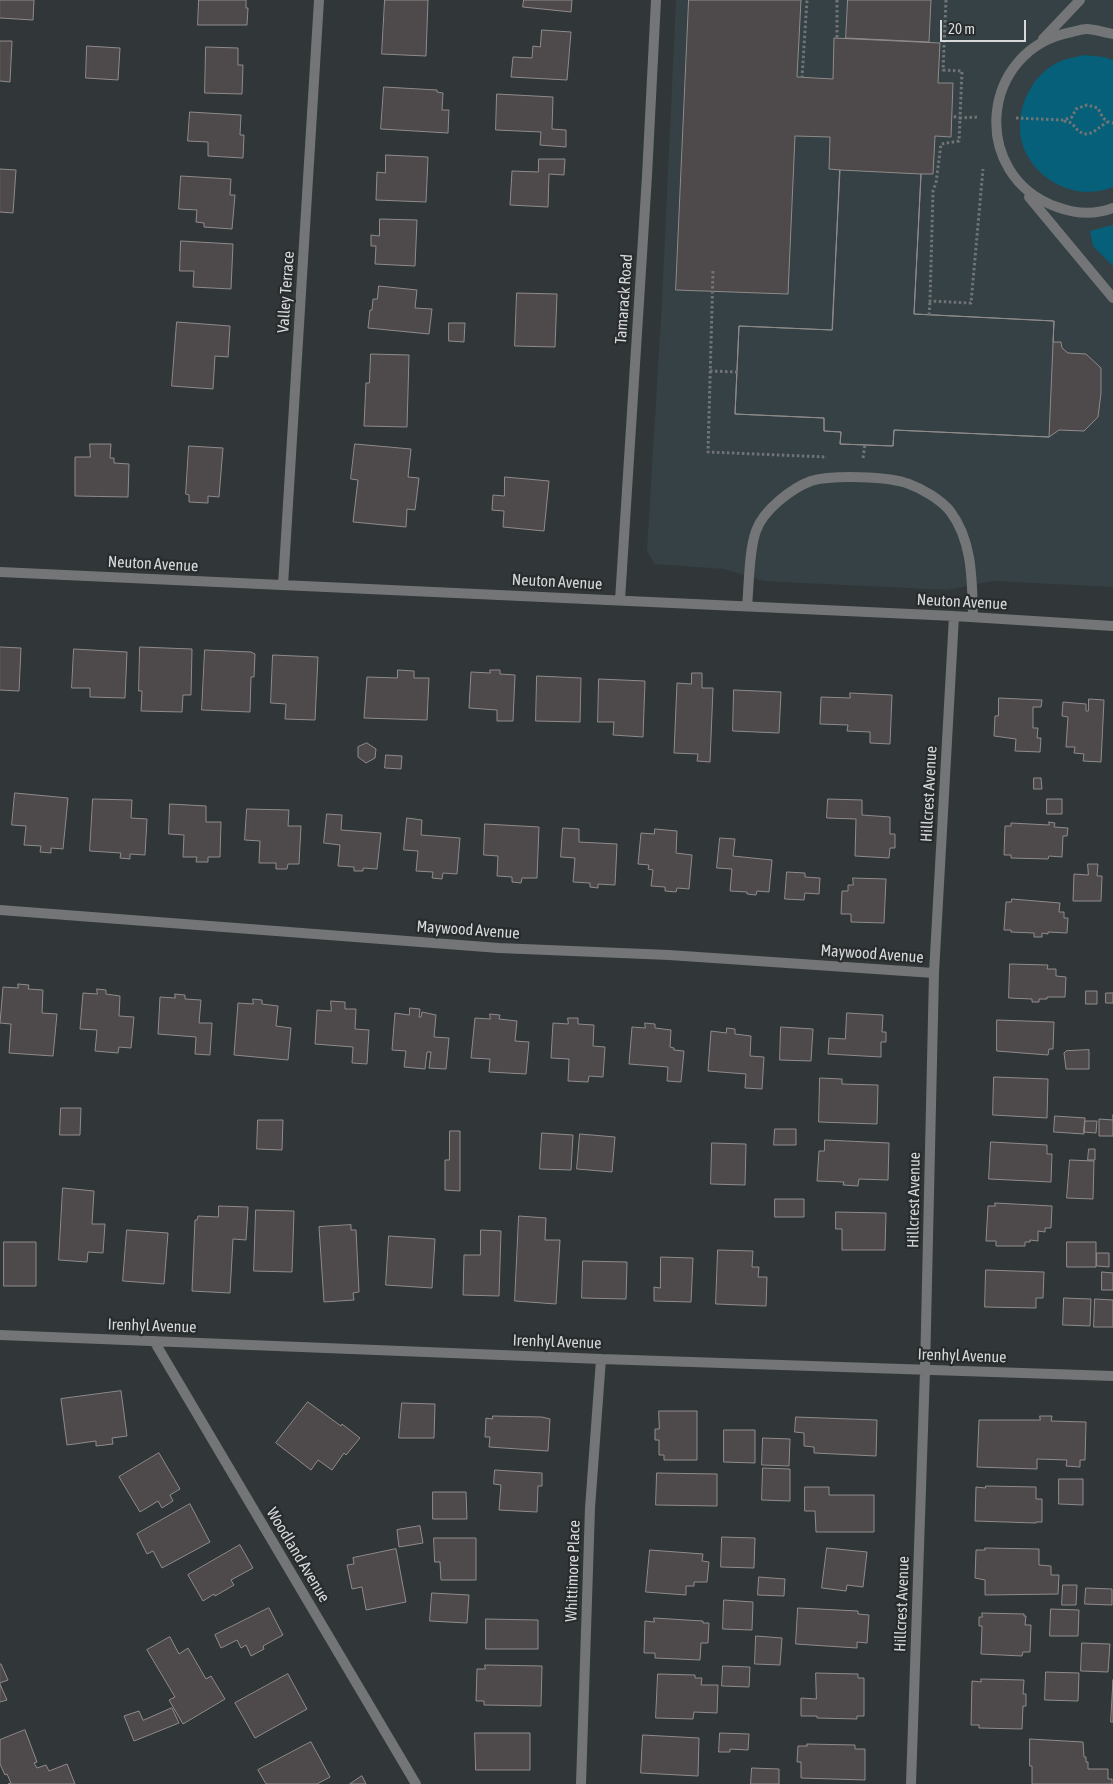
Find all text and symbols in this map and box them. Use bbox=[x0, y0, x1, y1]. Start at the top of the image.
scale bar bbox=[943, 10, 1029, 42]
text: 20 m bbox=[948, 20, 975, 37]
street label: Valley Terrace bbox=[274, 250, 298, 334]
street label: Tamarack Road bbox=[611, 254, 637, 344]
street label: Neuton Avenue bbox=[107, 552, 199, 576]
street label: Neuton Avenue bbox=[511, 570, 603, 594]
street label: Neuton Avenue bbox=[916, 590, 1008, 614]
street label: Hillcrest Avenue bbox=[917, 746, 941, 842]
street label: Maywood Avenue bbox=[416, 917, 520, 943]
street label: Maywood Avenue bbox=[820, 941, 924, 967]
street label: Hillcrest Avenue bbox=[904, 1152, 924, 1248]
street label: Irenhyl Avenue bbox=[107, 1315, 197, 1337]
street label: Irenhyl Avenue bbox=[512, 1331, 602, 1353]
street label: Irenhyl Avenue bbox=[917, 1345, 1007, 1367]
street label: Woodland Avenue bbox=[262, 1504, 334, 1606]
street label: Whittimore Place bbox=[562, 1520, 584, 1622]
street label: Hillcrest Avenue bbox=[891, 1556, 913, 1652]

